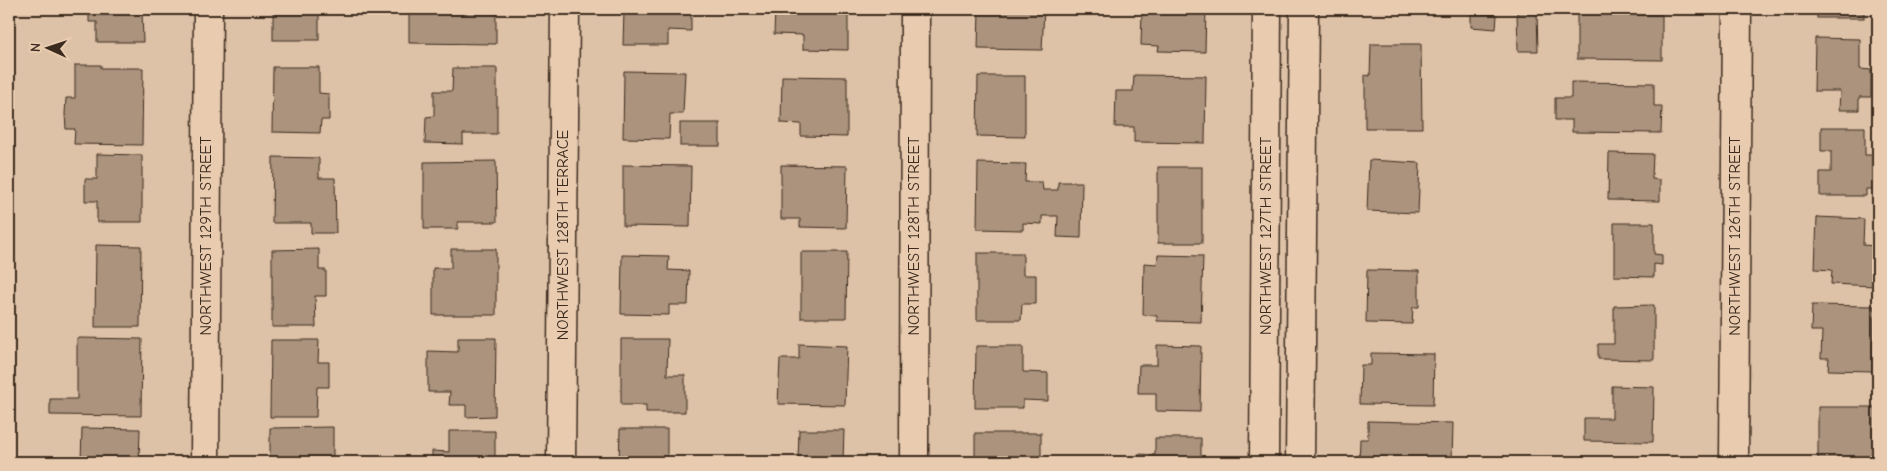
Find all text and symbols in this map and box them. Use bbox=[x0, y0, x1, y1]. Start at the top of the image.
north arrow bbox=[22, 22, 72, 72]
text: N bbox=[27, 42, 44, 52]
street label: NORTHWEST 128TH TERRACE bbox=[554, 129, 572, 340]
street label: NORTHWEST 129TH STREET bbox=[197, 136, 215, 336]
street label: NORTHWEST 128TH STREET bbox=[905, 136, 923, 335]
street label: NORTHWEST 127TH STREET bbox=[1257, 136, 1275, 335]
street label: NORTHWEST 126TH STREET bbox=[1726, 136, 1744, 336]

